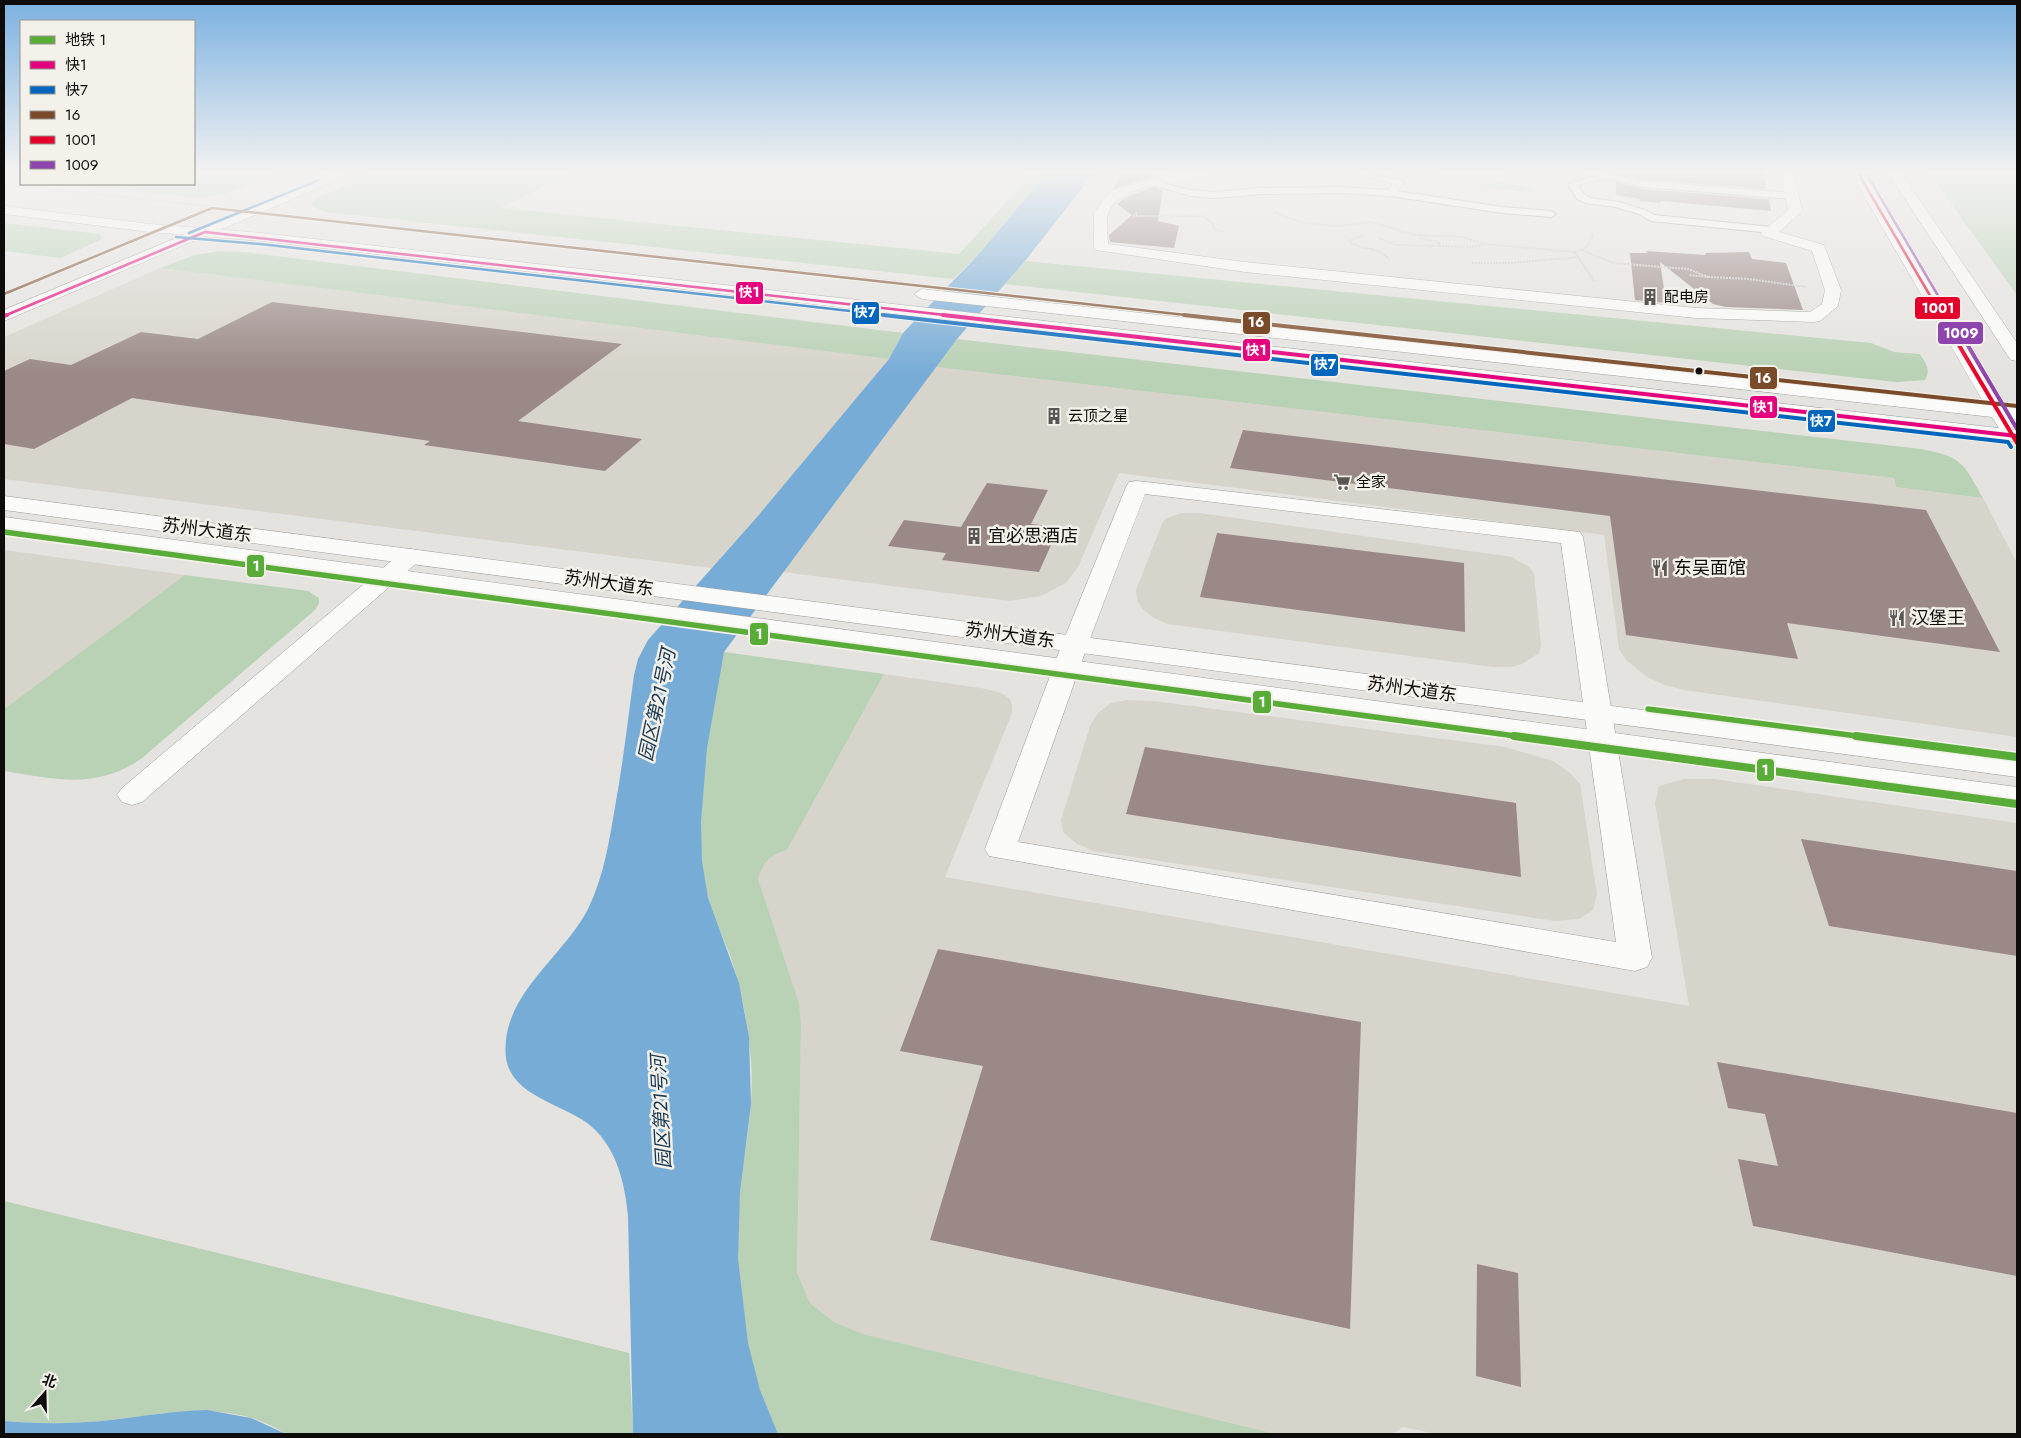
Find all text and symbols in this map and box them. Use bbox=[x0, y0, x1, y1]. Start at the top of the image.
legend bbox=[20, 20, 195, 185]
text: 地铁 1 bbox=[65, 29, 106, 51]
text: 快1 bbox=[65, 54, 87, 76]
text: 快7 bbox=[65, 79, 88, 101]
text: 16 bbox=[65, 104, 80, 126]
text: 1001 bbox=[65, 129, 97, 151]
text: 1009 bbox=[65, 154, 98, 176]
line badge: 快1 bbox=[735, 281, 764, 305]
text: 快1 bbox=[738, 282, 760, 302]
place label: 配电房 bbox=[1664, 286, 1709, 308]
building icon: 配电房 bbox=[1640, 287, 1660, 307]
line badge: 1001 bbox=[1914, 296, 1961, 320]
text: 1001 bbox=[1922, 298, 1954, 318]
line badge: 快7 bbox=[851, 301, 880, 325]
text: 快7 bbox=[854, 302, 877, 322]
line badge: 16 bbox=[1242, 311, 1271, 335]
text: 16 bbox=[1248, 312, 1264, 332]
line badge: 1009 bbox=[1937, 321, 1984, 345]
text: 1009 bbox=[1943, 323, 1979, 343]
line badge: 快1 bbox=[1242, 338, 1271, 362]
text: 快1 bbox=[1245, 340, 1267, 360]
line badge: 快7 bbox=[1310, 353, 1339, 377]
text: 快7 bbox=[1314, 354, 1337, 374]
unlabelled marker bbox=[1694, 366, 1704, 376]
line badge: 16 bbox=[1749, 366, 1778, 390]
text: 16 bbox=[1755, 368, 1771, 388]
line badge: 快1 bbox=[1749, 395, 1778, 419]
text: 快1 bbox=[1752, 397, 1774, 417]
place label: 云顶之星 bbox=[1068, 405, 1128, 427]
building icon: 云顶之星 bbox=[1044, 406, 1064, 426]
line badge: 快7 bbox=[1807, 409, 1836, 433]
text: 快7 bbox=[1810, 411, 1833, 431]
place label: 全家 bbox=[1356, 471, 1386, 493]
supermarket icon: 全家 bbox=[1332, 472, 1352, 492]
street label: 苏州大道东 bbox=[161, 512, 253, 548]
place label: 宜必思酒店 bbox=[988, 523, 1078, 549]
building icon: 宜必思酒店 bbox=[964, 526, 984, 546]
line badge: 1 bbox=[246, 554, 265, 578]
place label: 东吴面馆 bbox=[1674, 555, 1746, 581]
text: 1 bbox=[252, 556, 260, 576]
restaurant icon: 东吴面馆 bbox=[1650, 558, 1670, 578]
street label: 苏州大道东 bbox=[563, 564, 655, 602]
place label: 汉堡王 bbox=[1911, 605, 1965, 631]
restaurant icon: 汉堡王 bbox=[1887, 608, 1907, 628]
street label: 苏州大道东 bbox=[964, 616, 1056, 654]
line badge: 1 bbox=[749, 622, 769, 646]
text: 1 bbox=[755, 624, 763, 644]
water label: 园区第21号河 bbox=[632, 643, 683, 763]
street label: 苏州大道东 bbox=[1366, 670, 1458, 708]
line badge: 1 bbox=[1252, 690, 1272, 714]
text: 1 bbox=[1258, 692, 1266, 712]
line badge: 1 bbox=[1756, 758, 1775, 782]
text: 1 bbox=[1761, 760, 1769, 780]
water label: 园区第21号河 bbox=[644, 1050, 677, 1170]
north arrow bbox=[20, 1368, 70, 1418]
text: 北 bbox=[39, 1369, 59, 1393]

